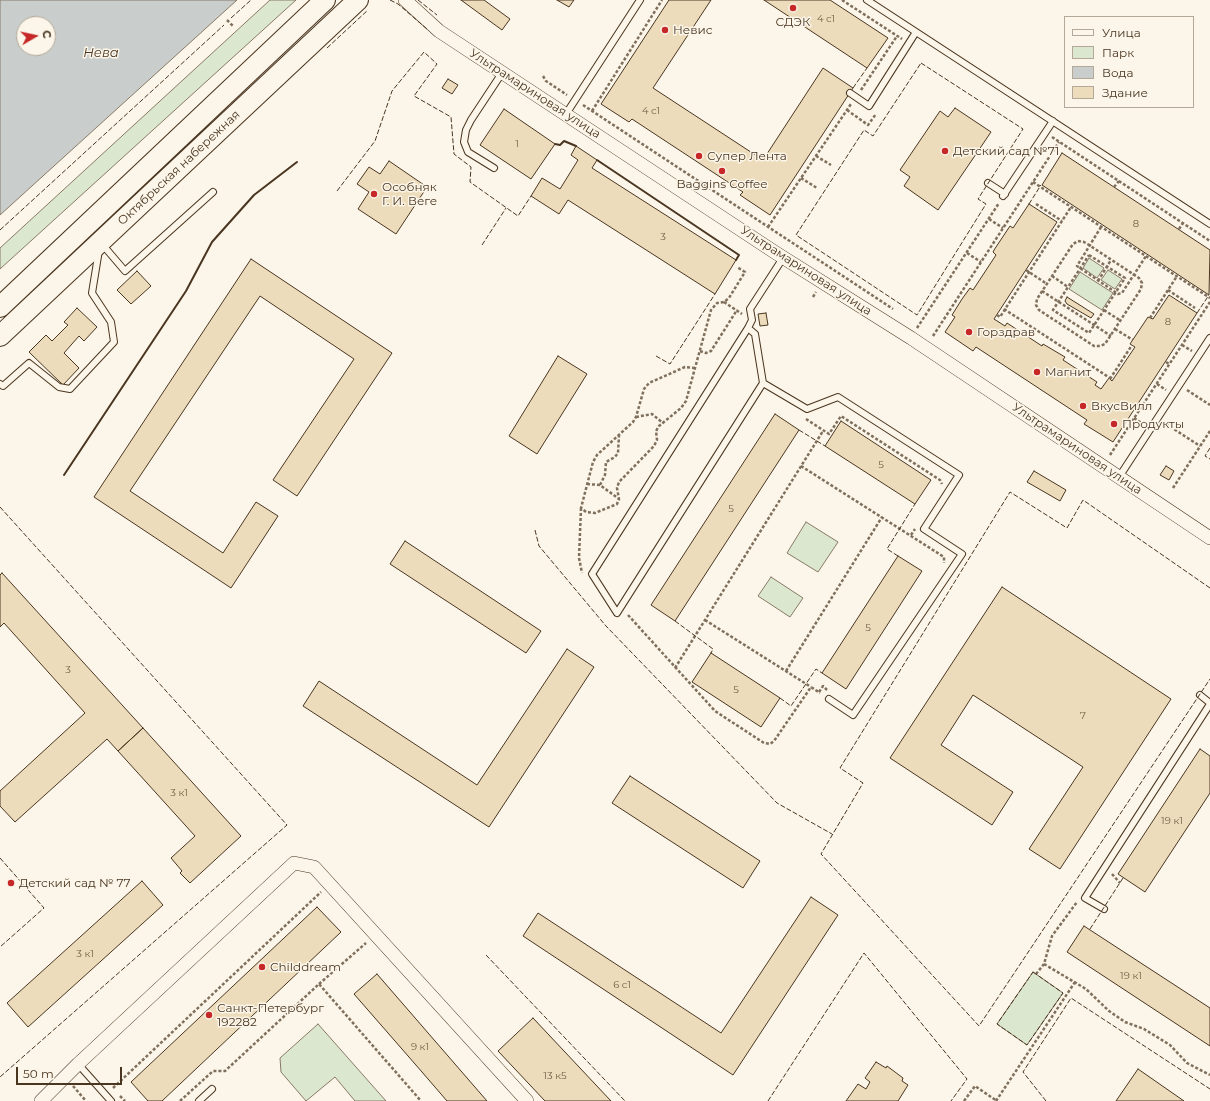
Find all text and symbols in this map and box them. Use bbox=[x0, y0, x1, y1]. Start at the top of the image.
marker: СДЭК bbox=[788, 3, 798, 13]
house number: 4 с1 bbox=[817, 13, 835, 25]
place label: СДЭК bbox=[776, 15, 810, 29]
north arrow bbox=[16, 16, 56, 56]
legend bbox=[1064, 16, 1194, 108]
place label: Невис bbox=[673, 23, 713, 37]
marker: Невис bbox=[660, 25, 670, 35]
text: Улица bbox=[1102, 25, 1141, 40]
text: С bbox=[39, 29, 54, 39]
water label: Нева bbox=[83, 45, 119, 61]
text: Парк bbox=[1102, 45, 1134, 60]
street label: Ультрамариновая улица bbox=[467, 46, 603, 142]
text: Вода bbox=[1102, 65, 1133, 80]
text: Здание bbox=[1102, 85, 1148, 100]
house number: 4 с1 bbox=[642, 105, 660, 117]
street label: Октябрьская набережная bbox=[115, 108, 243, 228]
house number: 1 bbox=[515, 138, 519, 150]
place label: Детский сад №71 bbox=[953, 144, 1059, 158]
marker: Детский сад №71 bbox=[940, 146, 950, 156]
place label: Супер Лента bbox=[707, 149, 787, 163]
marker: Супер Лента bbox=[694, 151, 704, 161]
marker: Baggins Coffee bbox=[717, 166, 727, 176]
place label: Baggins Coffee bbox=[676, 177, 768, 191]
place label: Особняк Г. И. Веге bbox=[382, 180, 437, 208]
marker: Особняк Г. И. Веге bbox=[369, 189, 379, 199]
house number: 8 bbox=[1133, 218, 1139, 230]
street label: Ультрамариновая улица bbox=[738, 223, 874, 319]
house number: 3 bbox=[660, 231, 666, 243]
house number: 8 bbox=[1165, 316, 1171, 328]
place label: Горздрав bbox=[977, 325, 1035, 339]
marker: Горздрав bbox=[964, 327, 974, 337]
place label: Магнит bbox=[1045, 365, 1091, 379]
marker: Магнит bbox=[1032, 367, 1042, 377]
place label: ВкусВилл bbox=[1091, 399, 1152, 413]
street label: Ультрамариновая улица bbox=[1009, 400, 1145, 498]
marker: ВкусВилл bbox=[1078, 401, 1088, 411]
place label: Продукты bbox=[1122, 417, 1184, 431]
marker: Продукты bbox=[1109, 419, 1119, 429]
house number: 5 bbox=[878, 459, 884, 471]
house number: 5 bbox=[728, 503, 734, 515]
house number: 5 bbox=[865, 622, 871, 634]
house number: 3 bbox=[65, 664, 71, 676]
house number: 5 bbox=[733, 684, 739, 696]
house number: 7 bbox=[1080, 710, 1086, 722]
house number: 3 к1 bbox=[170, 787, 188, 799]
house number: 19 к1 bbox=[1161, 815, 1183, 827]
place label: Детский сад № 77 bbox=[19, 876, 131, 890]
marker: Детский сад № 77 bbox=[6, 878, 16, 888]
house number: 3 к1 bbox=[76, 948, 94, 960]
place label: Childdream bbox=[270, 960, 341, 974]
marker: Childdream bbox=[257, 962, 267, 972]
house number: 19 к1 bbox=[1120, 970, 1142, 982]
house number: 6 с1 bbox=[613, 979, 631, 991]
place label: Санкт-Петербург 192282 bbox=[217, 1001, 324, 1029]
marker: Санкт-Петербург 192282 bbox=[204, 1010, 214, 1020]
house number: 9 к1 bbox=[411, 1041, 429, 1053]
scale bar bbox=[18, 1059, 124, 1085]
text: 50 m bbox=[23, 1066, 54, 1081]
house number: 13 к5 bbox=[543, 1070, 567, 1082]

